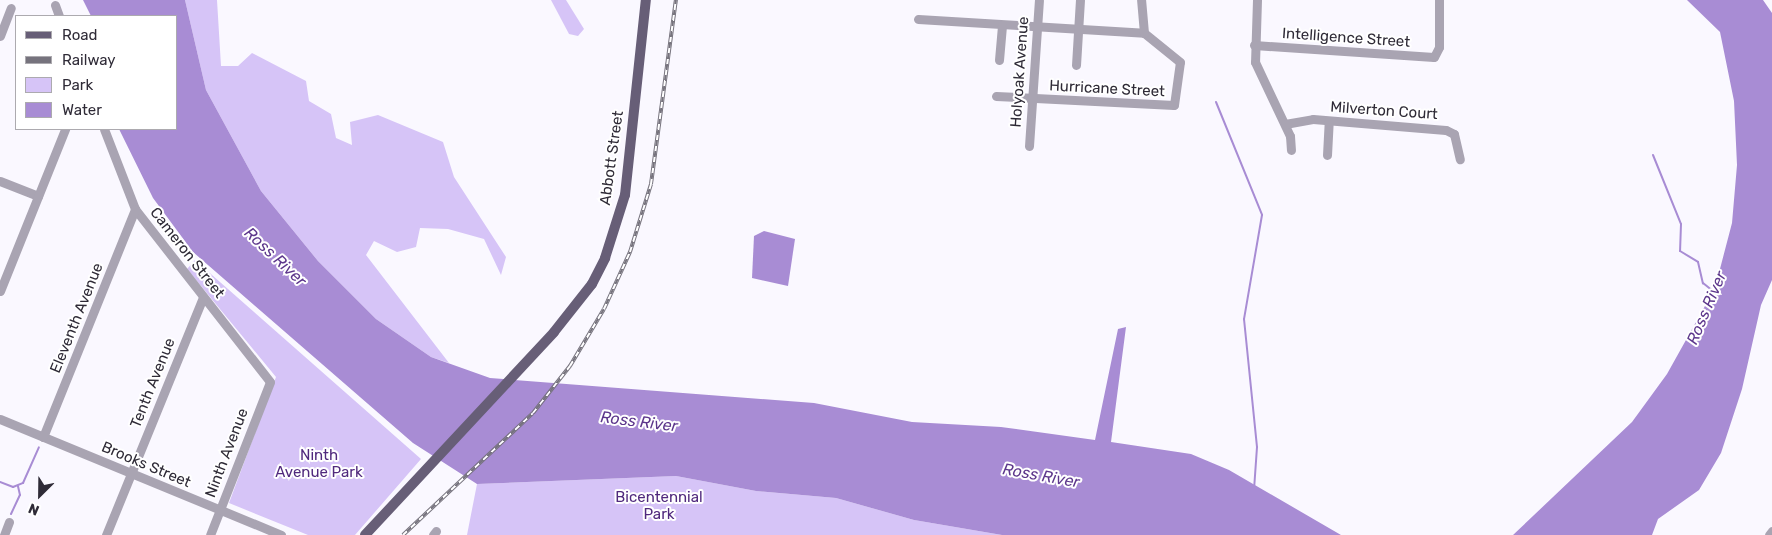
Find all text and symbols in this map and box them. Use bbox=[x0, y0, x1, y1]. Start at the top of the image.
legend bbox=[15, 15, 178, 130]
street label: Holyoak Avenue bbox=[1007, 16, 1033, 128]
street label: Intelligence Street bbox=[1281, 25, 1411, 51]
text: Road bbox=[62, 26, 98, 44]
text: Railway bbox=[62, 51, 116, 69]
text: Park bbox=[62, 76, 93, 94]
street label: Hurricane Street bbox=[1049, 77, 1165, 101]
street label: Milverton Court bbox=[1330, 98, 1438, 124]
text: Water bbox=[62, 101, 102, 119]
street label: Abbott Street bbox=[596, 110, 628, 206]
street label: Cameron Street bbox=[146, 204, 228, 302]
water label: Ross River bbox=[240, 223, 310, 291]
street label: Eleventh Avenue bbox=[47, 260, 107, 376]
water label: Ross River bbox=[1683, 268, 1731, 348]
street label: Tenth Avenue bbox=[127, 335, 179, 431]
street label: Ninth Avenue bbox=[202, 406, 252, 500]
water label: Ross River bbox=[599, 408, 679, 436]
street label: Brooks Street bbox=[99, 438, 193, 492]
park label: Ninth Avenue Park bbox=[275, 446, 363, 481]
water label: Ross River bbox=[1001, 460, 1081, 492]
north arrow bbox=[15, 470, 65, 520]
park label: Bicentennial Park bbox=[615, 488, 703, 523]
text: N bbox=[26, 499, 42, 519]

